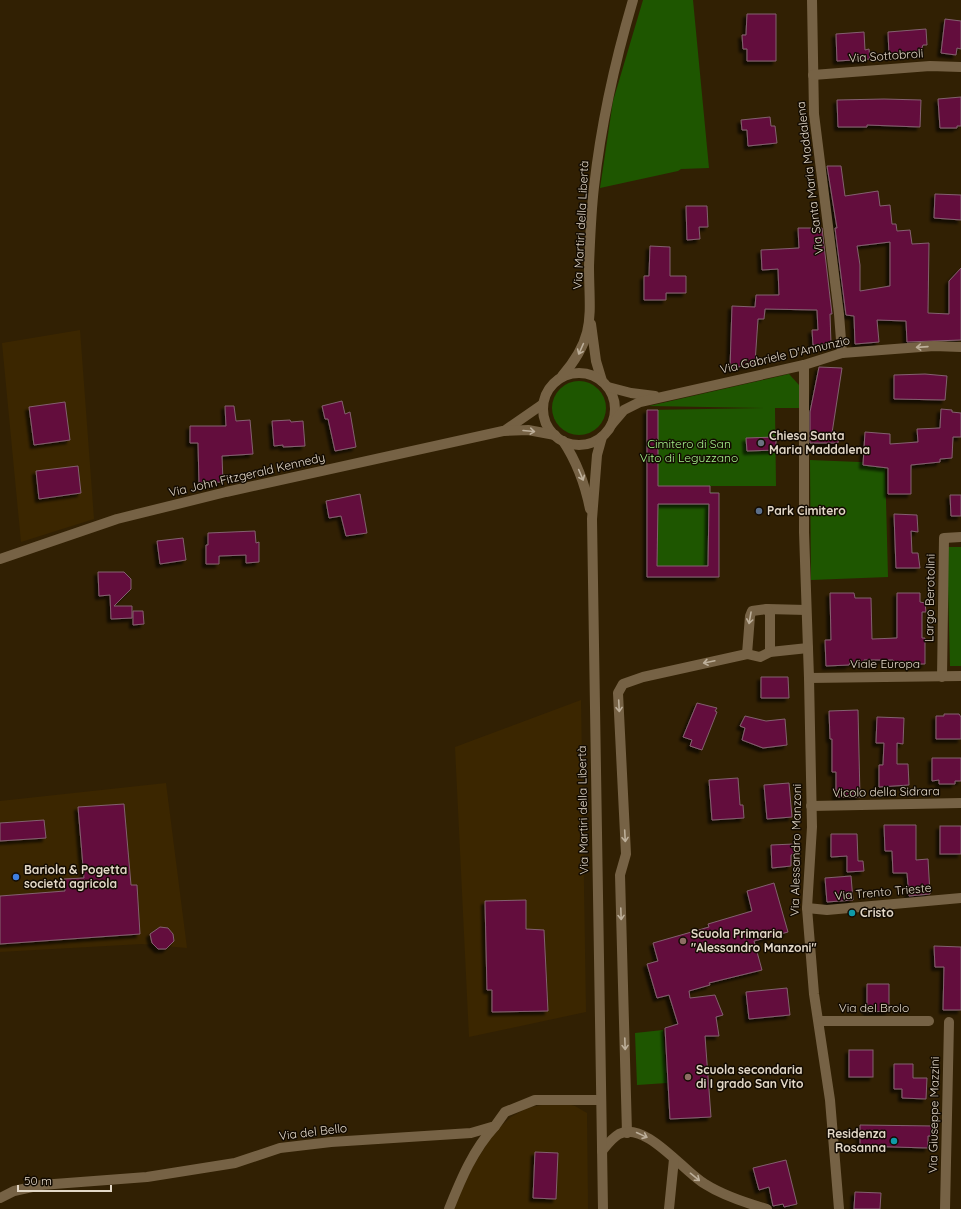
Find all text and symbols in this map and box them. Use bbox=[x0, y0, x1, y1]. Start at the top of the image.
street label: Via Sottobroli bbox=[848, 45, 924, 66]
street label: Via Santa Maria Maddalena bbox=[793, 101, 826, 256]
street label: Via Martiri della Libertà bbox=[570, 160, 591, 290]
street label: Via Gabriele D'Annunzio bbox=[719, 332, 851, 377]
one-way arrow bbox=[577, 343, 584, 355]
one-way arrow bbox=[916, 343, 929, 350]
one-way arrow bbox=[522, 427, 535, 434]
place label: Chiesa Santa Maria Maddalena bbox=[769, 428, 870, 457]
park label: Cimitero di San Vito di Leguzzano bbox=[640, 436, 738, 465]
marker: Chiesa Santa Maria Maddalena bbox=[756, 438, 766, 448]
street label: Via John Fitzgerald Kennedy bbox=[167, 449, 326, 500]
one-way arrow bbox=[578, 469, 585, 481]
place label: Park Cimitero bbox=[767, 503, 846, 518]
marker: Park Cimitero bbox=[754, 506, 764, 516]
street label: Largo Berotolini bbox=[921, 554, 938, 642]
one-way arrow bbox=[746, 612, 754, 625]
street label: Viale Europa bbox=[850, 656, 920, 671]
one-way arrow bbox=[703, 659, 716, 667]
one-way arrow bbox=[615, 699, 623, 712]
street label: Via Martiri della Libertà bbox=[574, 745, 591, 875]
street label: Vicolo della Sidrara bbox=[832, 783, 940, 800]
street label: Via Alessandro Manzoni bbox=[787, 784, 804, 916]
one-way arrow bbox=[621, 829, 629, 842]
place label: Bariola & Pogetta società agricola bbox=[24, 862, 127, 891]
marker: Bariola & Pogetta società agricola bbox=[11, 872, 21, 882]
street label: Via Trento Trieste bbox=[834, 880, 932, 903]
place label: Cristo bbox=[860, 905, 894, 920]
one-way arrow bbox=[617, 907, 625, 920]
marker: Cristo bbox=[847, 908, 857, 918]
place label: Scuola Primaria "Alessandro Manzoni" bbox=[691, 926, 817, 955]
marker: Scuola Primaria "Alessandro Manzoni" bbox=[678, 936, 688, 946]
street label: Via del Brolo bbox=[839, 1000, 909, 1015]
one-way arrow bbox=[621, 1037, 629, 1050]
street label: Via Giuseppe Mazzini bbox=[925, 1057, 942, 1173]
place label: Scuola secondaria di I grado San Vito bbox=[696, 1062, 804, 1091]
marker: Scuola secondaria di I grado San Vito bbox=[683, 1072, 693, 1082]
street label: Via del Bello bbox=[278, 1120, 348, 1143]
place label: Residenza Rosanna bbox=[827, 1126, 886, 1155]
one-way arrow bbox=[636, 1132, 648, 1139]
marker: Residenza Rosanna bbox=[889, 1136, 899, 1146]
scale bar bbox=[18, 1167, 111, 1193]
one-way arrow bbox=[690, 1172, 701, 1181]
text: 50 m bbox=[24, 1173, 52, 1188]

